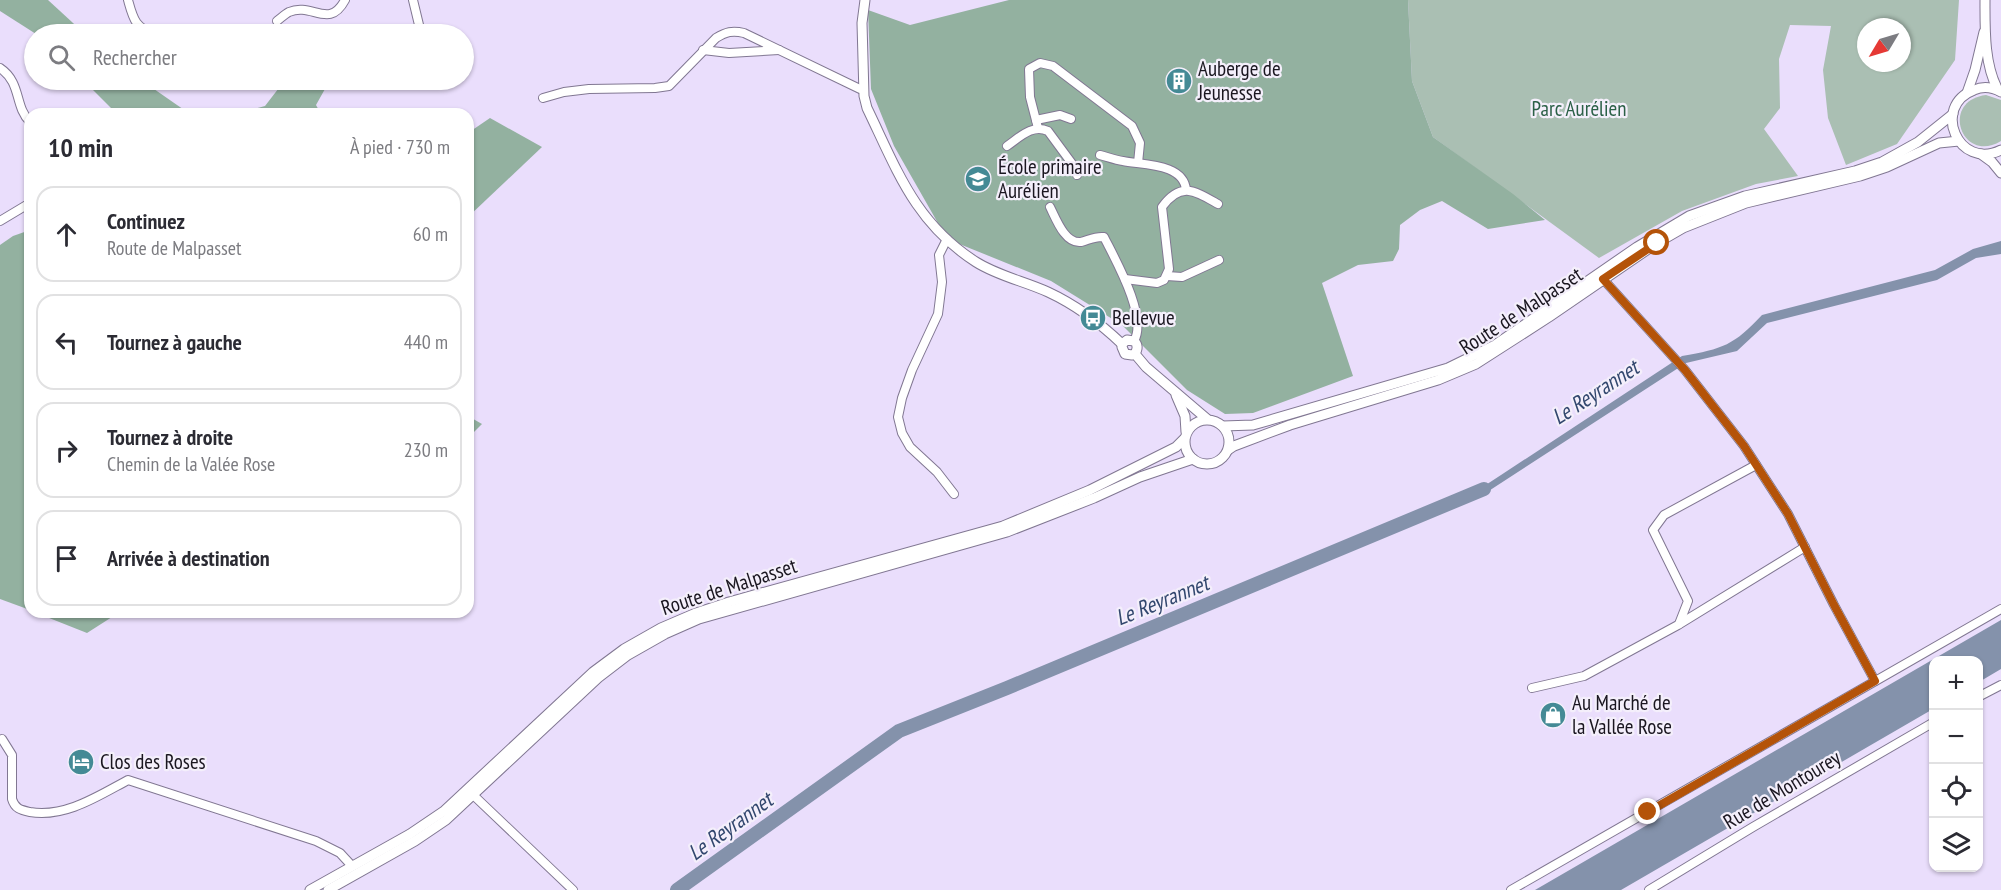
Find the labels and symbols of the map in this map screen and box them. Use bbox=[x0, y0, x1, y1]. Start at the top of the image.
north arrow bbox=[1857, 18, 1911, 72]
place label: Auberge de Jeunesse bbox=[1197, 55, 1281, 106]
building icon: Auberge de Jeunesse bbox=[1164, 66, 1194, 96]
park label: Parc Aurélien bbox=[1532, 95, 1626, 122]
place label: École primaire Aurélien bbox=[998, 153, 1102, 204]
school or university icon: École primaire Aurélien bbox=[963, 164, 993, 194]
route start bbox=[1643, 229, 1669, 255]
street label: Route de Malpasset bbox=[1454, 261, 1587, 360]
bus stop icon: Bellevue bbox=[1078, 303, 1108, 333]
place label: Bellevue bbox=[1112, 304, 1175, 331]
water label: Le Reyrannet bbox=[1546, 352, 1646, 430]
street label: Route de Malpasset bbox=[658, 552, 800, 621]
water label: Le Reyrannet bbox=[1111, 568, 1215, 631]
place label: Au Marché de la Vallée Rose bbox=[1572, 689, 1672, 740]
shop icon: Au Marché de la Vallée Rose bbox=[1538, 700, 1568, 730]
street label: Rue de Montourey bbox=[1718, 744, 1845, 835]
hotel icon: Clos des Roses bbox=[66, 747, 96, 777]
place label: Clos des Roses bbox=[100, 748, 206, 775]
water label: Le Reyrannet bbox=[682, 784, 780, 866]
route end bbox=[1634, 798, 1660, 824]

